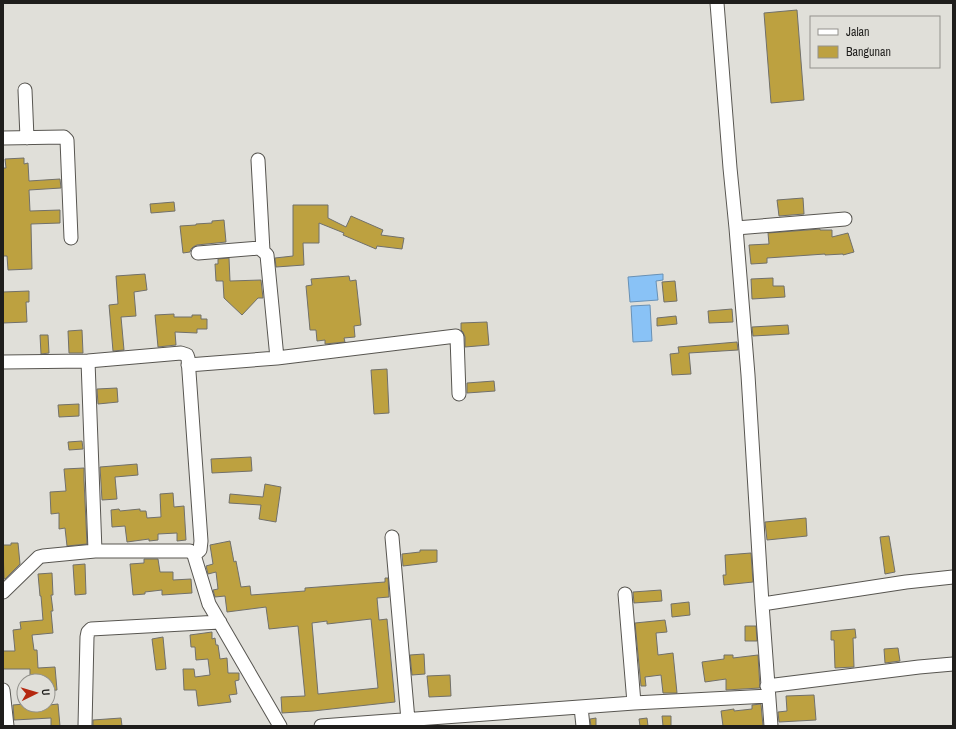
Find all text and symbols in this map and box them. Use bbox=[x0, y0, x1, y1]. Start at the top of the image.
legend bbox=[810, 16, 940, 68]
text: Jalan bbox=[846, 24, 870, 40]
text: Bangunan bbox=[846, 44, 891, 60]
north arrow bbox=[16, 673, 56, 713]
text: U bbox=[39, 688, 53, 696]

